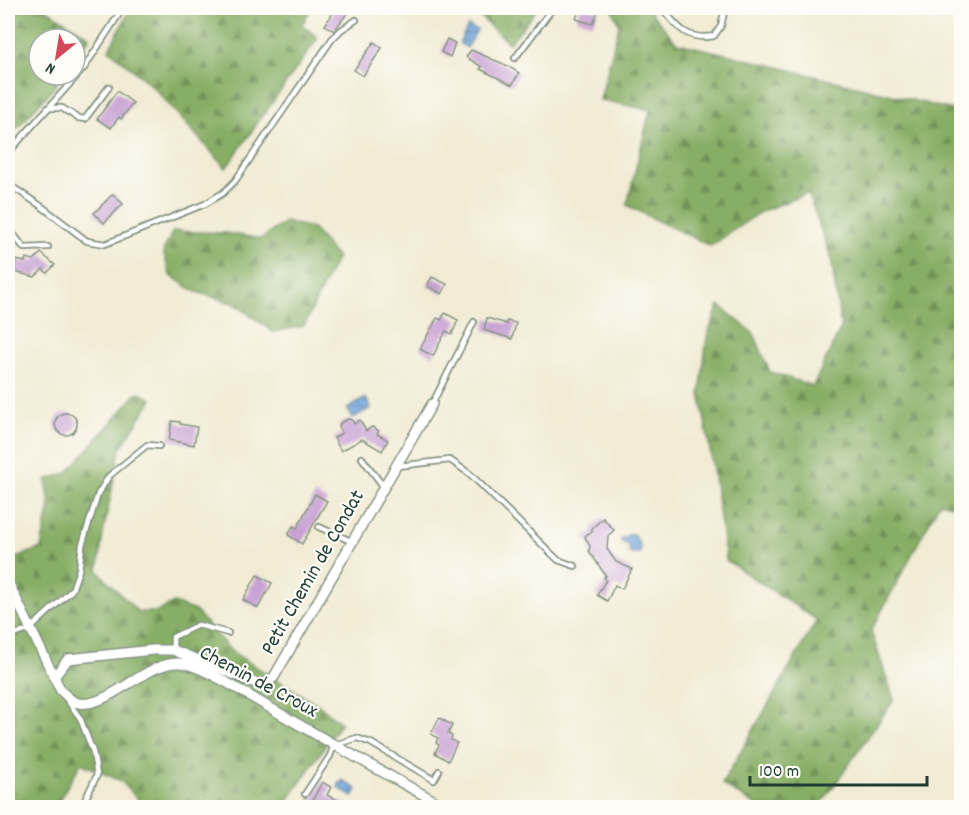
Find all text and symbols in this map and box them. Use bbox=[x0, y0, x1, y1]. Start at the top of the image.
north arrow bbox=[27, 27, 87, 87]
text: N bbox=[41, 56, 60, 80]
street label: Petit Chemin de Condat bbox=[255, 485, 374, 661]
street label: Chemin de Croux bbox=[193, 639, 323, 727]
scale bar bbox=[750, 749, 927, 787]
text: 100 m bbox=[759, 760, 799, 785]

